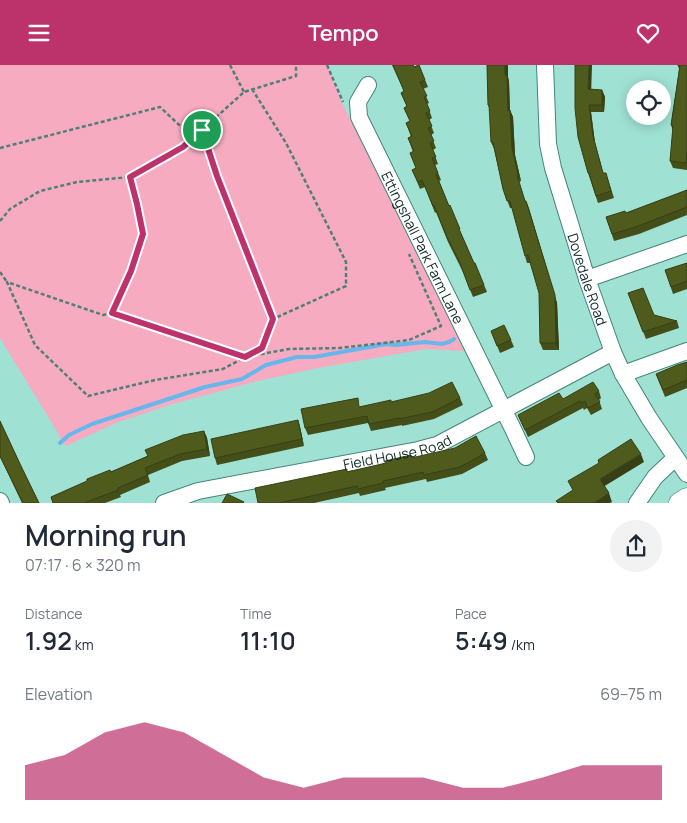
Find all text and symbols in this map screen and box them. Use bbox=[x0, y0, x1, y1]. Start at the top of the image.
text: Tempo bbox=[308, 18, 379, 48]
icon: menu bbox=[25, 19, 53, 47]
icon: heart bbox=[634, 19, 662, 47]
map controls bbox=[626, 80, 671, 125]
button: locate bbox=[626, 80, 671, 125]
pin bbox=[181, 109, 223, 151]
icon: arrive bbox=[188, 116, 216, 144]
street label: Ettingshall Park Farm Lane bbox=[378, 168, 469, 327]
street label: Dovedale Road bbox=[564, 231, 612, 328]
street label: Field House Road bbox=[341, 430, 455, 473]
text: Morning run bbox=[25, 516, 186, 554]
button: share bbox=[610, 520, 662, 572]
text: 07:17 · 6 × 320 m bbox=[25, 554, 141, 576]
text: Distance bbox=[25, 604, 82, 623]
text: Time bbox=[240, 604, 272, 623]
text: Pace bbox=[455, 604, 487, 623]
text: 1.92 bbox=[25, 623, 72, 658]
text: 11:10 bbox=[240, 623, 296, 658]
text: 5:49 bbox=[455, 623, 508, 658]
text: km bbox=[72, 635, 94, 654]
text: /km bbox=[508, 635, 535, 654]
text: Elevation bbox=[25, 683, 93, 705]
text: 69–75 m bbox=[600, 683, 662, 705]

